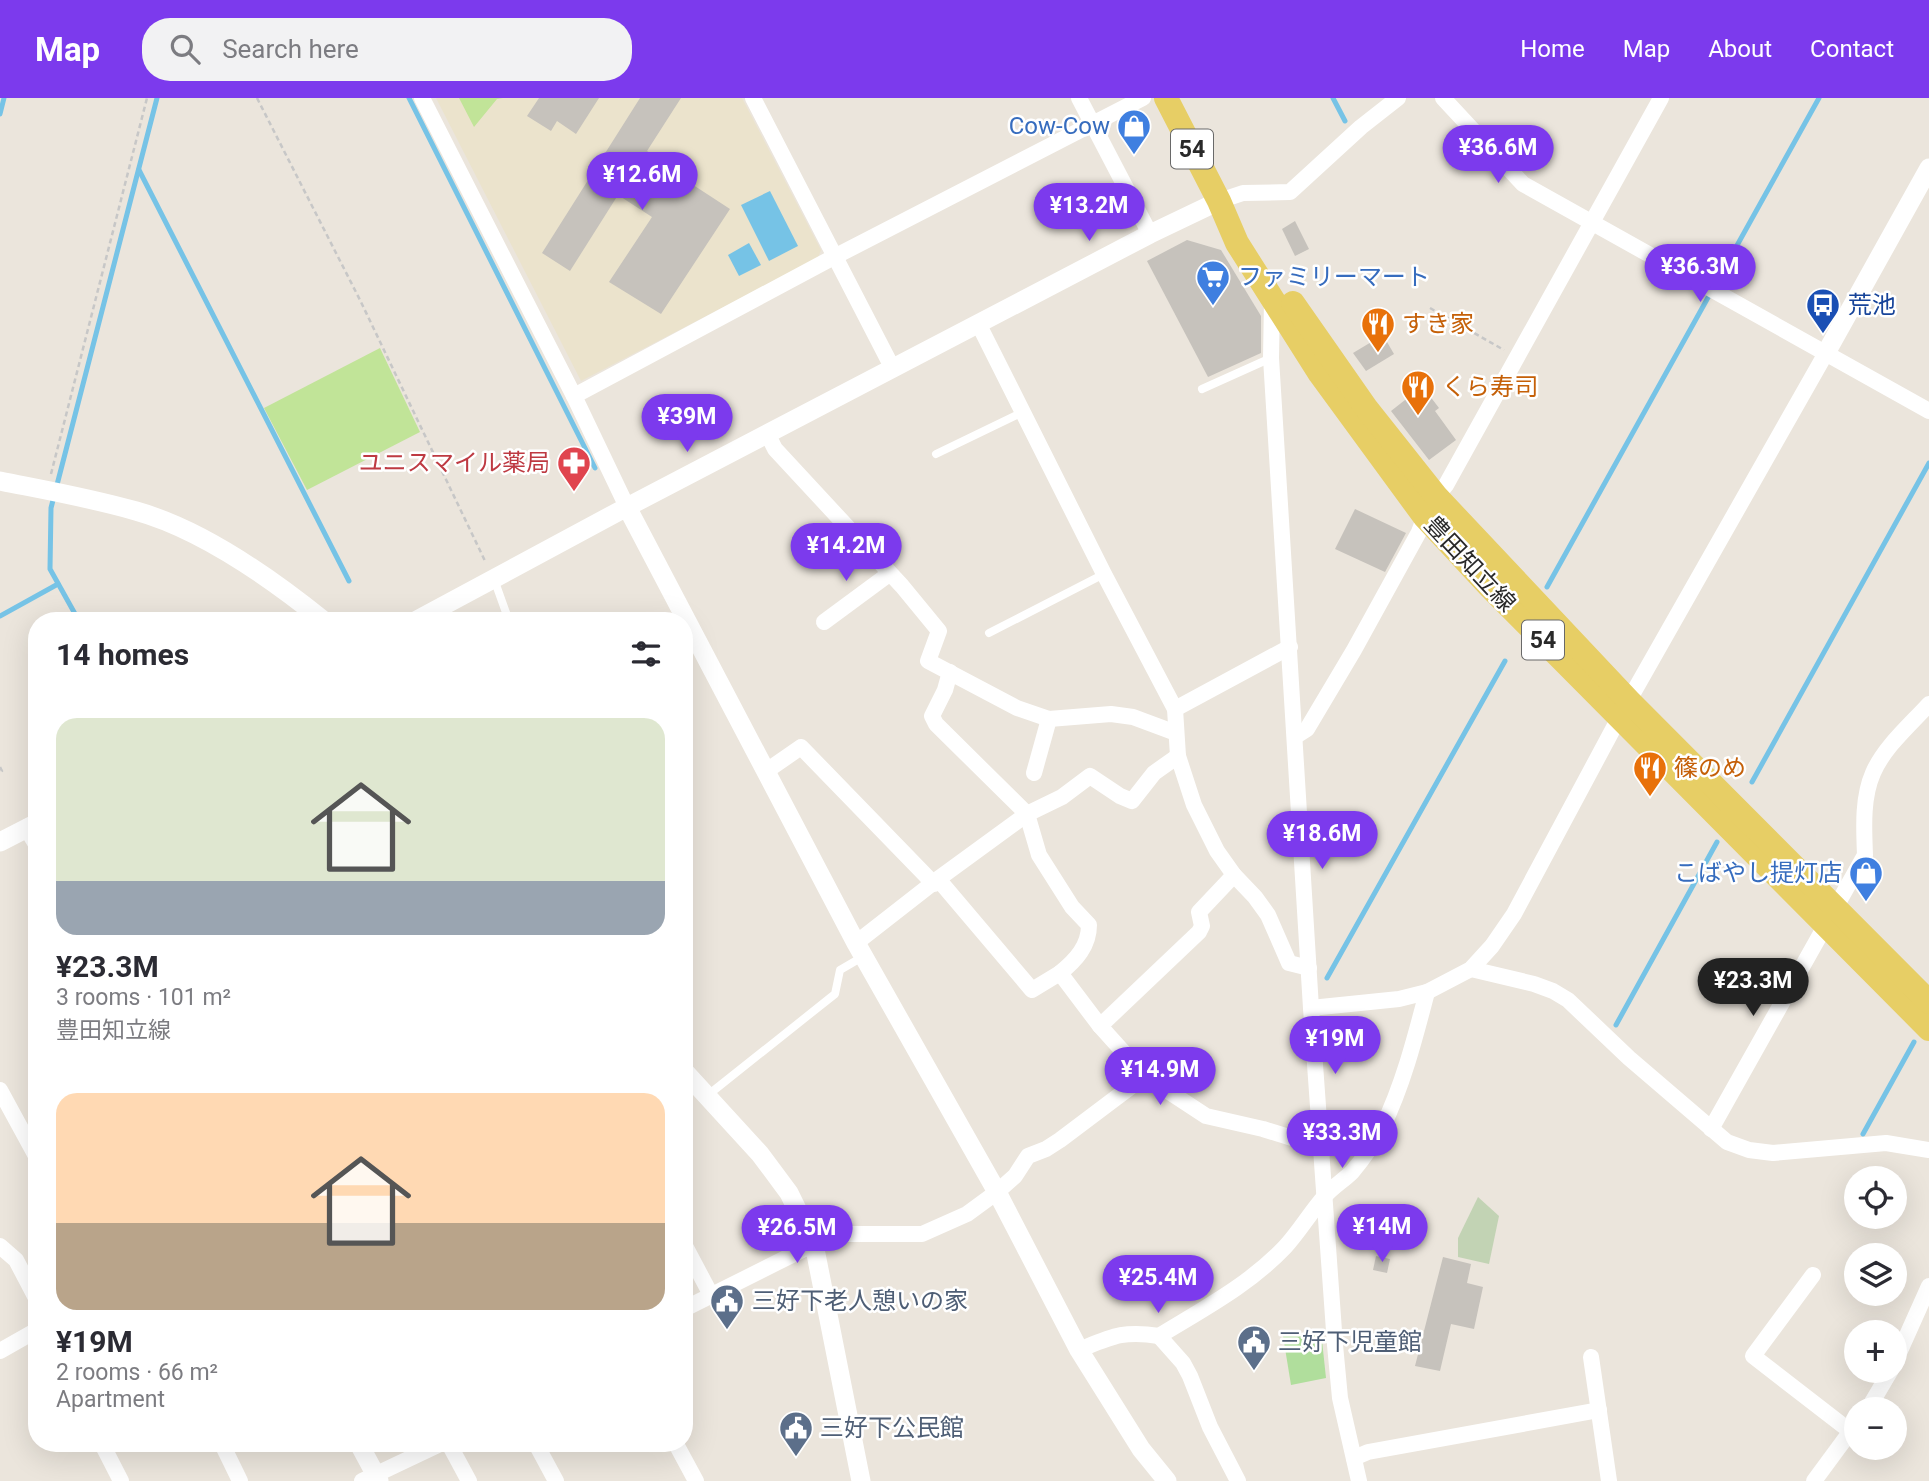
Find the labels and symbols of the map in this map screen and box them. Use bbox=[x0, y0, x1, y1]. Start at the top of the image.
shop icon: Cow-Cow bbox=[1115, 107, 1153, 156]
place label: Cow-Cow bbox=[1009, 112, 1110, 140]
pin: ¥36.6M bbox=[1441, 126, 1555, 185]
road number: 54 bbox=[1171, 130, 1213, 168]
pin: ¥12.6M bbox=[585, 152, 699, 212]
pin: ¥13.2M bbox=[1032, 184, 1146, 243]
pin: ¥36.3M bbox=[1643, 244, 1757, 304]
supermarket icon: ファミリーマート bbox=[1194, 258, 1232, 307]
place label: ファミリーマート bbox=[1238, 263, 1430, 291]
bus stop icon: 荒池 bbox=[1804, 286, 1842, 335]
place label: 荒池 bbox=[1848, 291, 1896, 319]
restaurant icon: すき家 bbox=[1359, 305, 1397, 354]
place label: すき家 bbox=[1402, 310, 1474, 338]
restaurant icon: くら寿司 bbox=[1399, 368, 1437, 417]
place label: くら寿司 bbox=[1442, 373, 1538, 401]
pin: ¥39M bbox=[646, 394, 728, 454]
pharmacy icon: ユニスマイル薬局 bbox=[555, 444, 593, 493]
place label: ユニスマイル薬局 bbox=[359, 449, 550, 477]
street label: 豊田知立線 bbox=[1419, 511, 1521, 617]
pin: ¥14.2M bbox=[789, 524, 903, 583]
road number: 54 bbox=[1522, 620, 1564, 660]
restaurant icon: 篠のめ bbox=[1631, 749, 1669, 798]
place label: 篠のめ bbox=[1674, 754, 1746, 782]
pin: ¥18.6M bbox=[1265, 812, 1379, 871]
shop icon: こばやし提灯店 bbox=[1847, 854, 1885, 903]
place label: こばやし提灯店 bbox=[1674, 859, 1842, 887]
pin: ¥23.3M bbox=[1696, 958, 1810, 1018]
pin: ¥19M bbox=[1294, 1016, 1376, 1076]
pin: ¥14.9M bbox=[1103, 1048, 1217, 1107]
pin: ¥33.3M bbox=[1285, 1110, 1399, 1170]
pin: ¥14M bbox=[1341, 1204, 1423, 1264]
pin: ¥26.5M bbox=[740, 1206, 854, 1265]
pin: ¥25.4M bbox=[1101, 1256, 1215, 1315]
public building icon: 三好下老人憩いの家 bbox=[708, 1282, 746, 1331]
place label: 三好下老人憩いの家 bbox=[752, 1287, 968, 1315]
public building icon: 三好下児童館 bbox=[1235, 1323, 1273, 1372]
place label: 三好下児童館 bbox=[1278, 1328, 1422, 1356]
public building icon: 三好下公民館 bbox=[777, 1409, 815, 1458]
place label: 三好下公民館 bbox=[820, 1414, 964, 1442]

